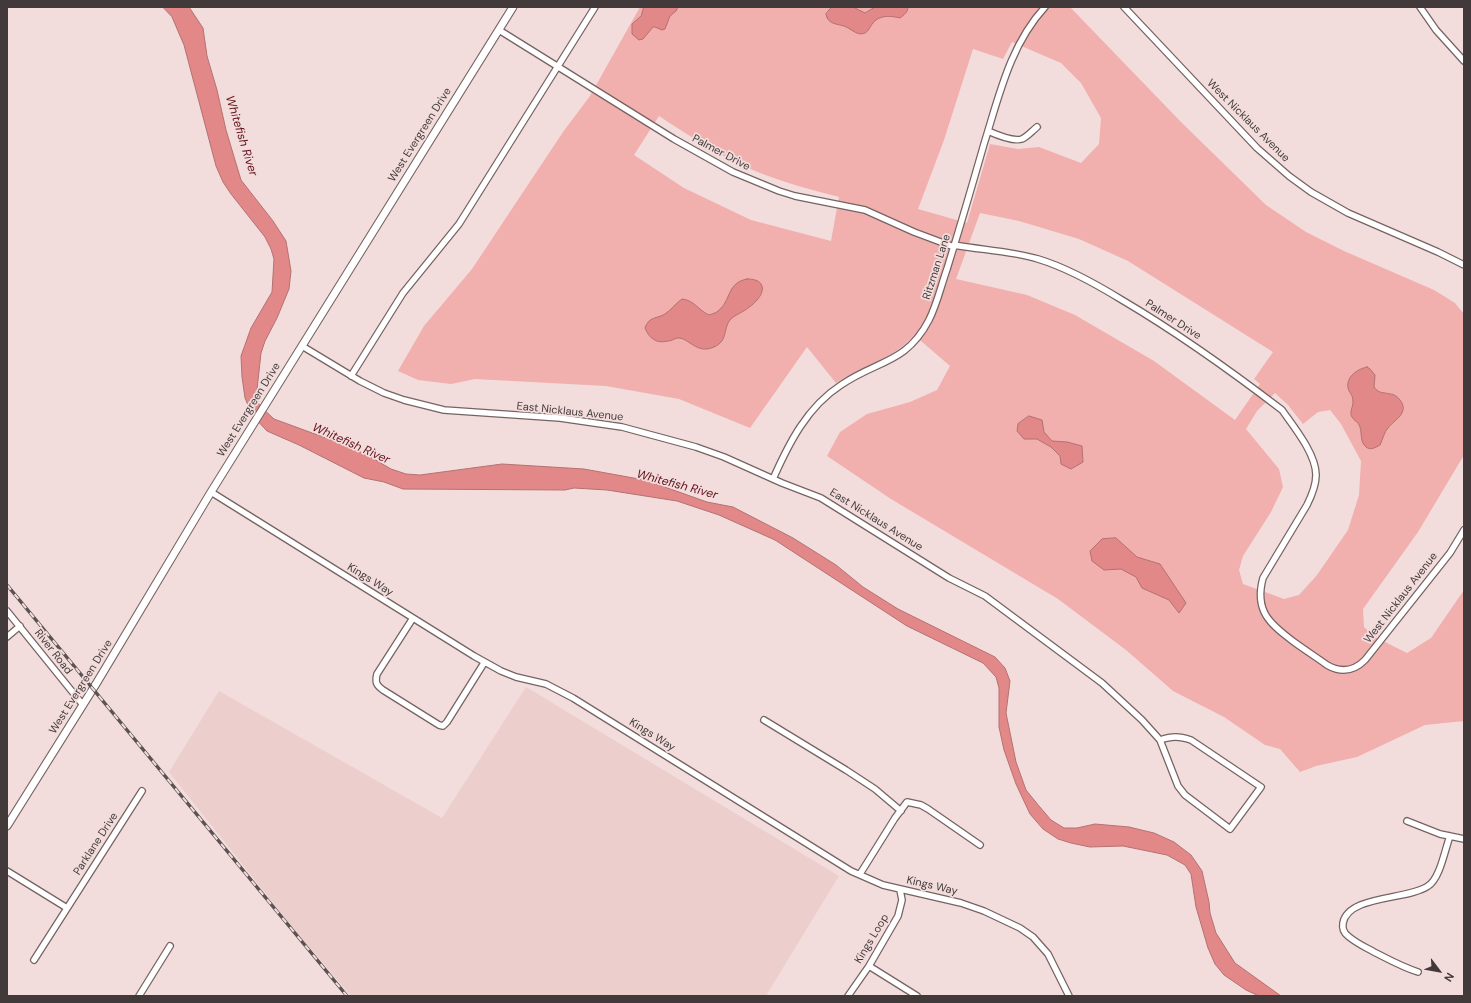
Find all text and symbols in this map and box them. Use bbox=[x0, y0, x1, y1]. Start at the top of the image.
street label: West Nicklaus Avenue bbox=[1204, 77, 1292, 165]
street label: West Evergreen Drive bbox=[386, 85, 454, 185]
water label: Whitefish River bbox=[222, 94, 260, 178]
street label: Palmer Drive bbox=[690, 132, 752, 174]
street label: Ritzman Lane bbox=[920, 233, 954, 301]
street label: Palmer Drive bbox=[1143, 297, 1203, 343]
street label: West Evergreen Drive bbox=[215, 360, 283, 460]
street label: East Nicklaus Avenue bbox=[516, 400, 624, 424]
water label: Whitefish River bbox=[310, 420, 392, 468]
water label: Whitefish River bbox=[635, 467, 719, 503]
street label: East Nicklaus Avenue bbox=[827, 486, 925, 554]
street label: West Nicklaus Avenue bbox=[1361, 550, 1441, 646]
street label: Kings Way bbox=[344, 561, 396, 599]
street label: River Road bbox=[31, 627, 75, 677]
street label: West Evergreen Drive bbox=[47, 637, 115, 737]
street label: Kings Way bbox=[626, 716, 678, 754]
street label: Parklane Drive bbox=[71, 810, 121, 878]
street label: Kings Way bbox=[905, 874, 959, 898]
street label: Kings Loop bbox=[852, 912, 892, 966]
north arrow bbox=[1419, 951, 1459, 991]
text: N bbox=[1441, 970, 1457, 984]

